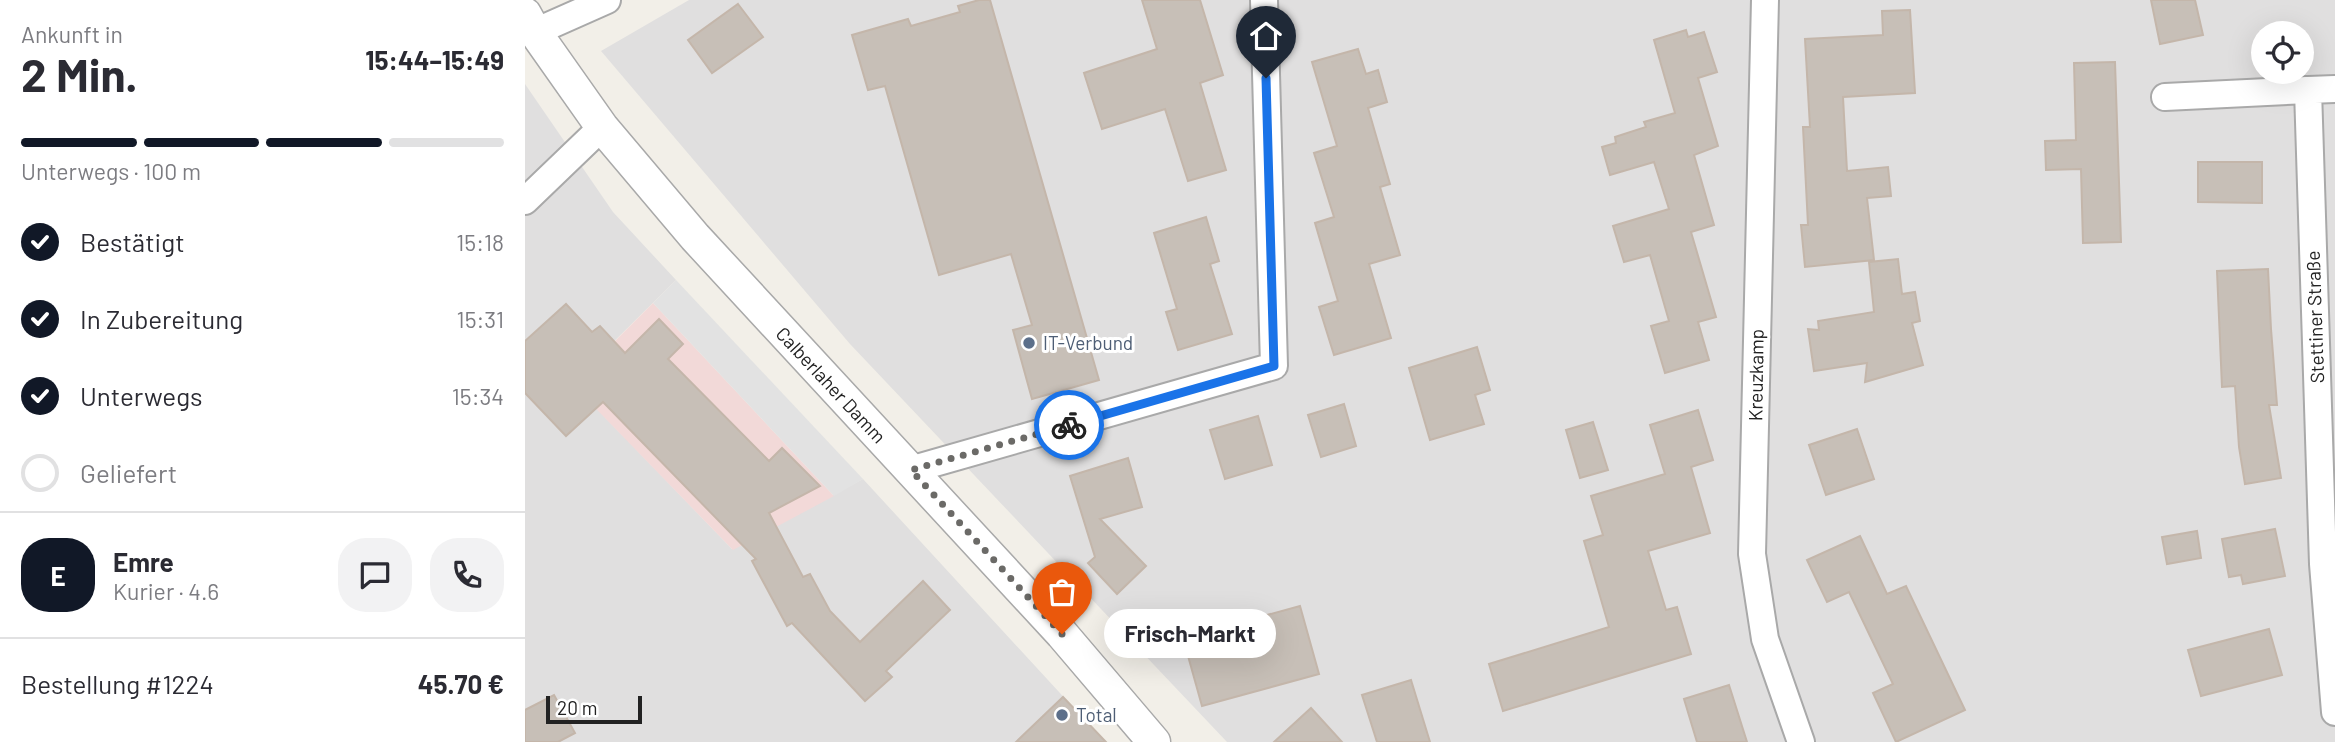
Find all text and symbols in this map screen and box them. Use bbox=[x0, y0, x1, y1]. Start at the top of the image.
pin bbox=[1236, 6, 1296, 78]
icon: home bbox=[1247, 17, 1285, 55]
text: Ankunft in bbox=[21, 20, 123, 48]
map controls bbox=[2251, 21, 2314, 84]
button: locate bbox=[2251, 21, 2314, 84]
text: 15:44–15:49 bbox=[365, 44, 504, 75]
text: 2 Min. bbox=[21, 46, 138, 101]
text: Unterwegs · 100 m bbox=[21, 157, 201, 185]
icon: check bbox=[21, 223, 59, 261]
text: Bestätigt bbox=[80, 226, 185, 257]
text: 15:18 bbox=[456, 228, 504, 256]
street label: Stettiner Straße bbox=[2301, 250, 2328, 384]
icon: check bbox=[21, 300, 59, 338]
text: In Zubereitung bbox=[80, 303, 243, 334]
text: 15:31 bbox=[457, 305, 504, 333]
street label: Calberlaher Damm bbox=[772, 322, 891, 448]
street label: Kreuzkamp bbox=[1743, 329, 1768, 421]
place label: IT-Verbund bbox=[1043, 331, 1133, 354]
marker: IT-Verbund bbox=[1021, 335, 1037, 351]
icon: check bbox=[21, 377, 59, 415]
text: Unterwegs bbox=[80, 380, 202, 411]
text: 15:34 bbox=[452, 382, 504, 410]
courier bbox=[1034, 390, 1104, 460]
icon: bike bbox=[1050, 406, 1088, 444]
text: Geliefert bbox=[80, 457, 177, 488]
button: chat bbox=[338, 538, 412, 612]
button: phone bbox=[430, 538, 504, 612]
text: Emre bbox=[113, 546, 174, 577]
text: E bbox=[50, 560, 66, 591]
pin bbox=[1032, 562, 1092, 634]
icon: bag bbox=[1043, 573, 1081, 611]
text: Kurier · 4.6 bbox=[113, 577, 219, 605]
callout: Frisch-Markt bbox=[1104, 610, 1275, 658]
text: Frisch-Markt bbox=[1124, 619, 1256, 647]
text: Bestellung #1224 bbox=[21, 668, 214, 699]
text: 45.70 € bbox=[418, 668, 504, 699]
scale bar bbox=[546, 693, 642, 725]
text: 20 m bbox=[557, 696, 597, 719]
place label: Total bbox=[1076, 703, 1117, 726]
marker: Total bbox=[1054, 707, 1070, 723]

